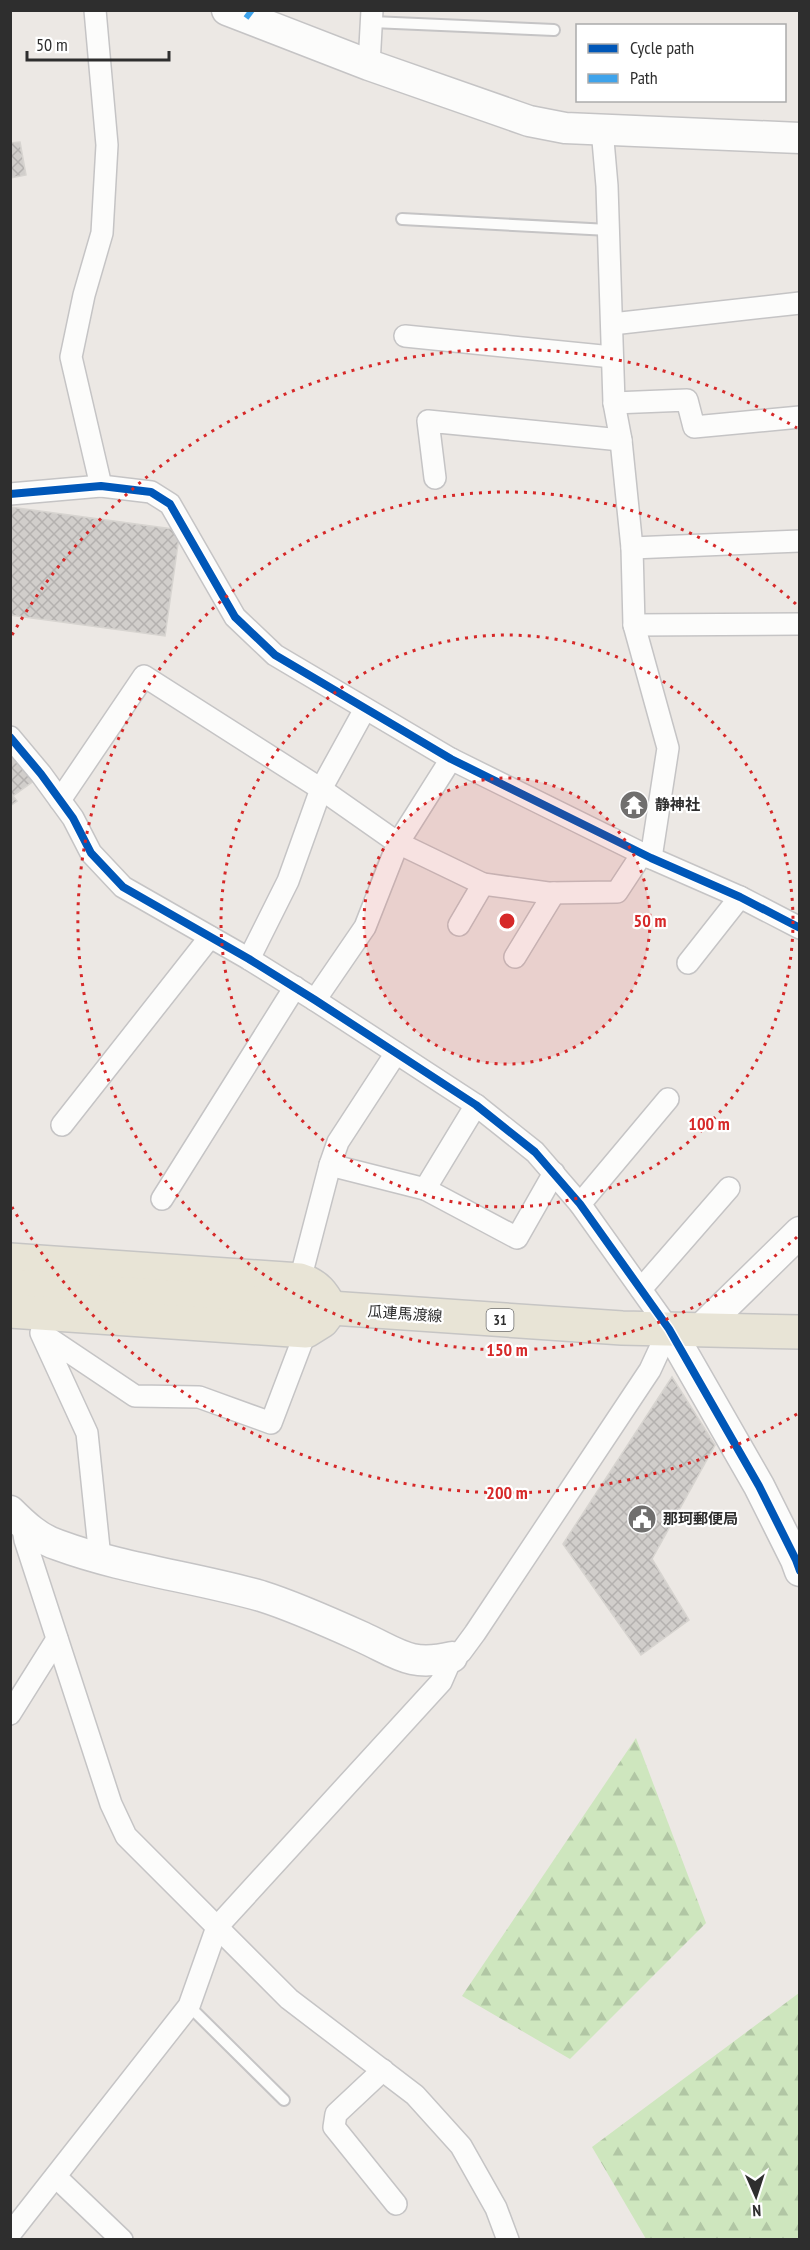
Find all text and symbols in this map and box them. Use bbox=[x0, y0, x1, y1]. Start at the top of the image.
scale bar bbox=[27, 24, 170, 62]
legend bbox=[576, 24, 786, 102]
text: 50 m bbox=[36, 33, 68, 56]
text: Cycle path bbox=[630, 36, 694, 59]
text: Path bbox=[630, 66, 658, 89]
temple icon: 静神社 bbox=[618, 789, 650, 821]
place label: 静神社 bbox=[655, 795, 700, 814]
text: 50 m bbox=[634, 909, 666, 932]
centre of rings bbox=[497, 911, 517, 931]
text: 100 m bbox=[688, 1112, 730, 1135]
street label: 瓜連馬渡線 bbox=[367, 1301, 443, 1326]
road number: 31 bbox=[486, 1309, 514, 1331]
text: 150 m bbox=[486, 1338, 528, 1361]
text: 200 m bbox=[486, 1481, 528, 1504]
public building icon: 那珂郵便局 bbox=[626, 1503, 658, 1535]
place label: 那珂郵便局 bbox=[663, 1509, 738, 1528]
north arrow bbox=[726, 2166, 786, 2226]
text: N bbox=[752, 2201, 762, 2221]

